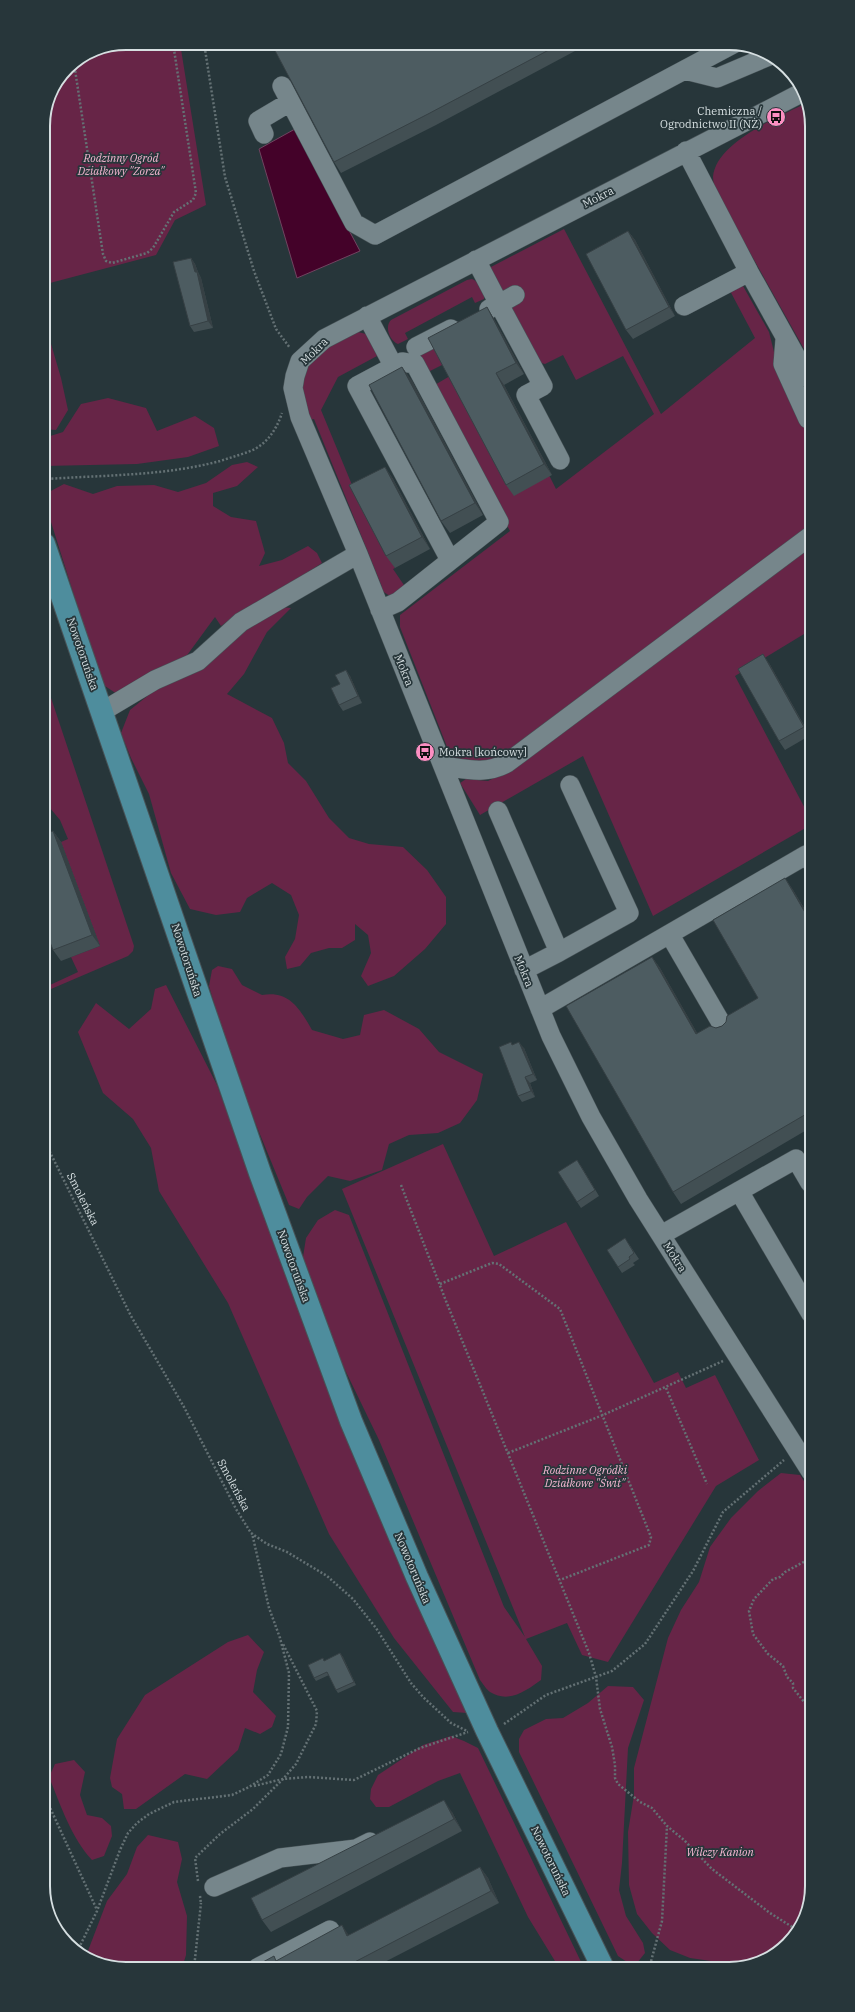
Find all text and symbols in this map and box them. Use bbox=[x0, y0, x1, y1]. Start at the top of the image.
place label: Chemiczna / Ogrodnictwo II (NŻ) bbox=[660, 104, 762, 131]
bus stop icon: Chemiczna / Ogrodnictwo II (NŻ) bbox=[765, 106, 787, 128]
park label: Rodzinny Ogród Działkowy "Zorza" bbox=[77, 151, 165, 178]
street label: Mokra bbox=[580, 183, 616, 211]
street label: Mokra bbox=[297, 334, 331, 368]
street label: Nowotoruńska bbox=[64, 616, 102, 692]
street label: Mokra bbox=[391, 652, 417, 688]
bus stop icon: Mokra [końcowy] bbox=[414, 741, 436, 763]
place label: Mokra [końcowy] bbox=[439, 745, 527, 759]
street label: Nowotoruńska bbox=[169, 922, 205, 998]
street label: Mokra bbox=[511, 953, 537, 989]
street label: Smoleńska bbox=[64, 1170, 102, 1228]
street label: Nowotoruńska bbox=[274, 1228, 314, 1304]
street label: Mokra bbox=[660, 1239, 690, 1275]
street label: Smoleńska bbox=[214, 1456, 254, 1514]
park label: Rodzinne Ogródki Działkowe "Świt" bbox=[542, 1463, 628, 1490]
street label: Nowotoruńska bbox=[392, 1530, 434, 1606]
street label: Nowotoruńska bbox=[528, 1824, 574, 1898]
park label: Wilczy Kanion bbox=[686, 1845, 754, 1859]

